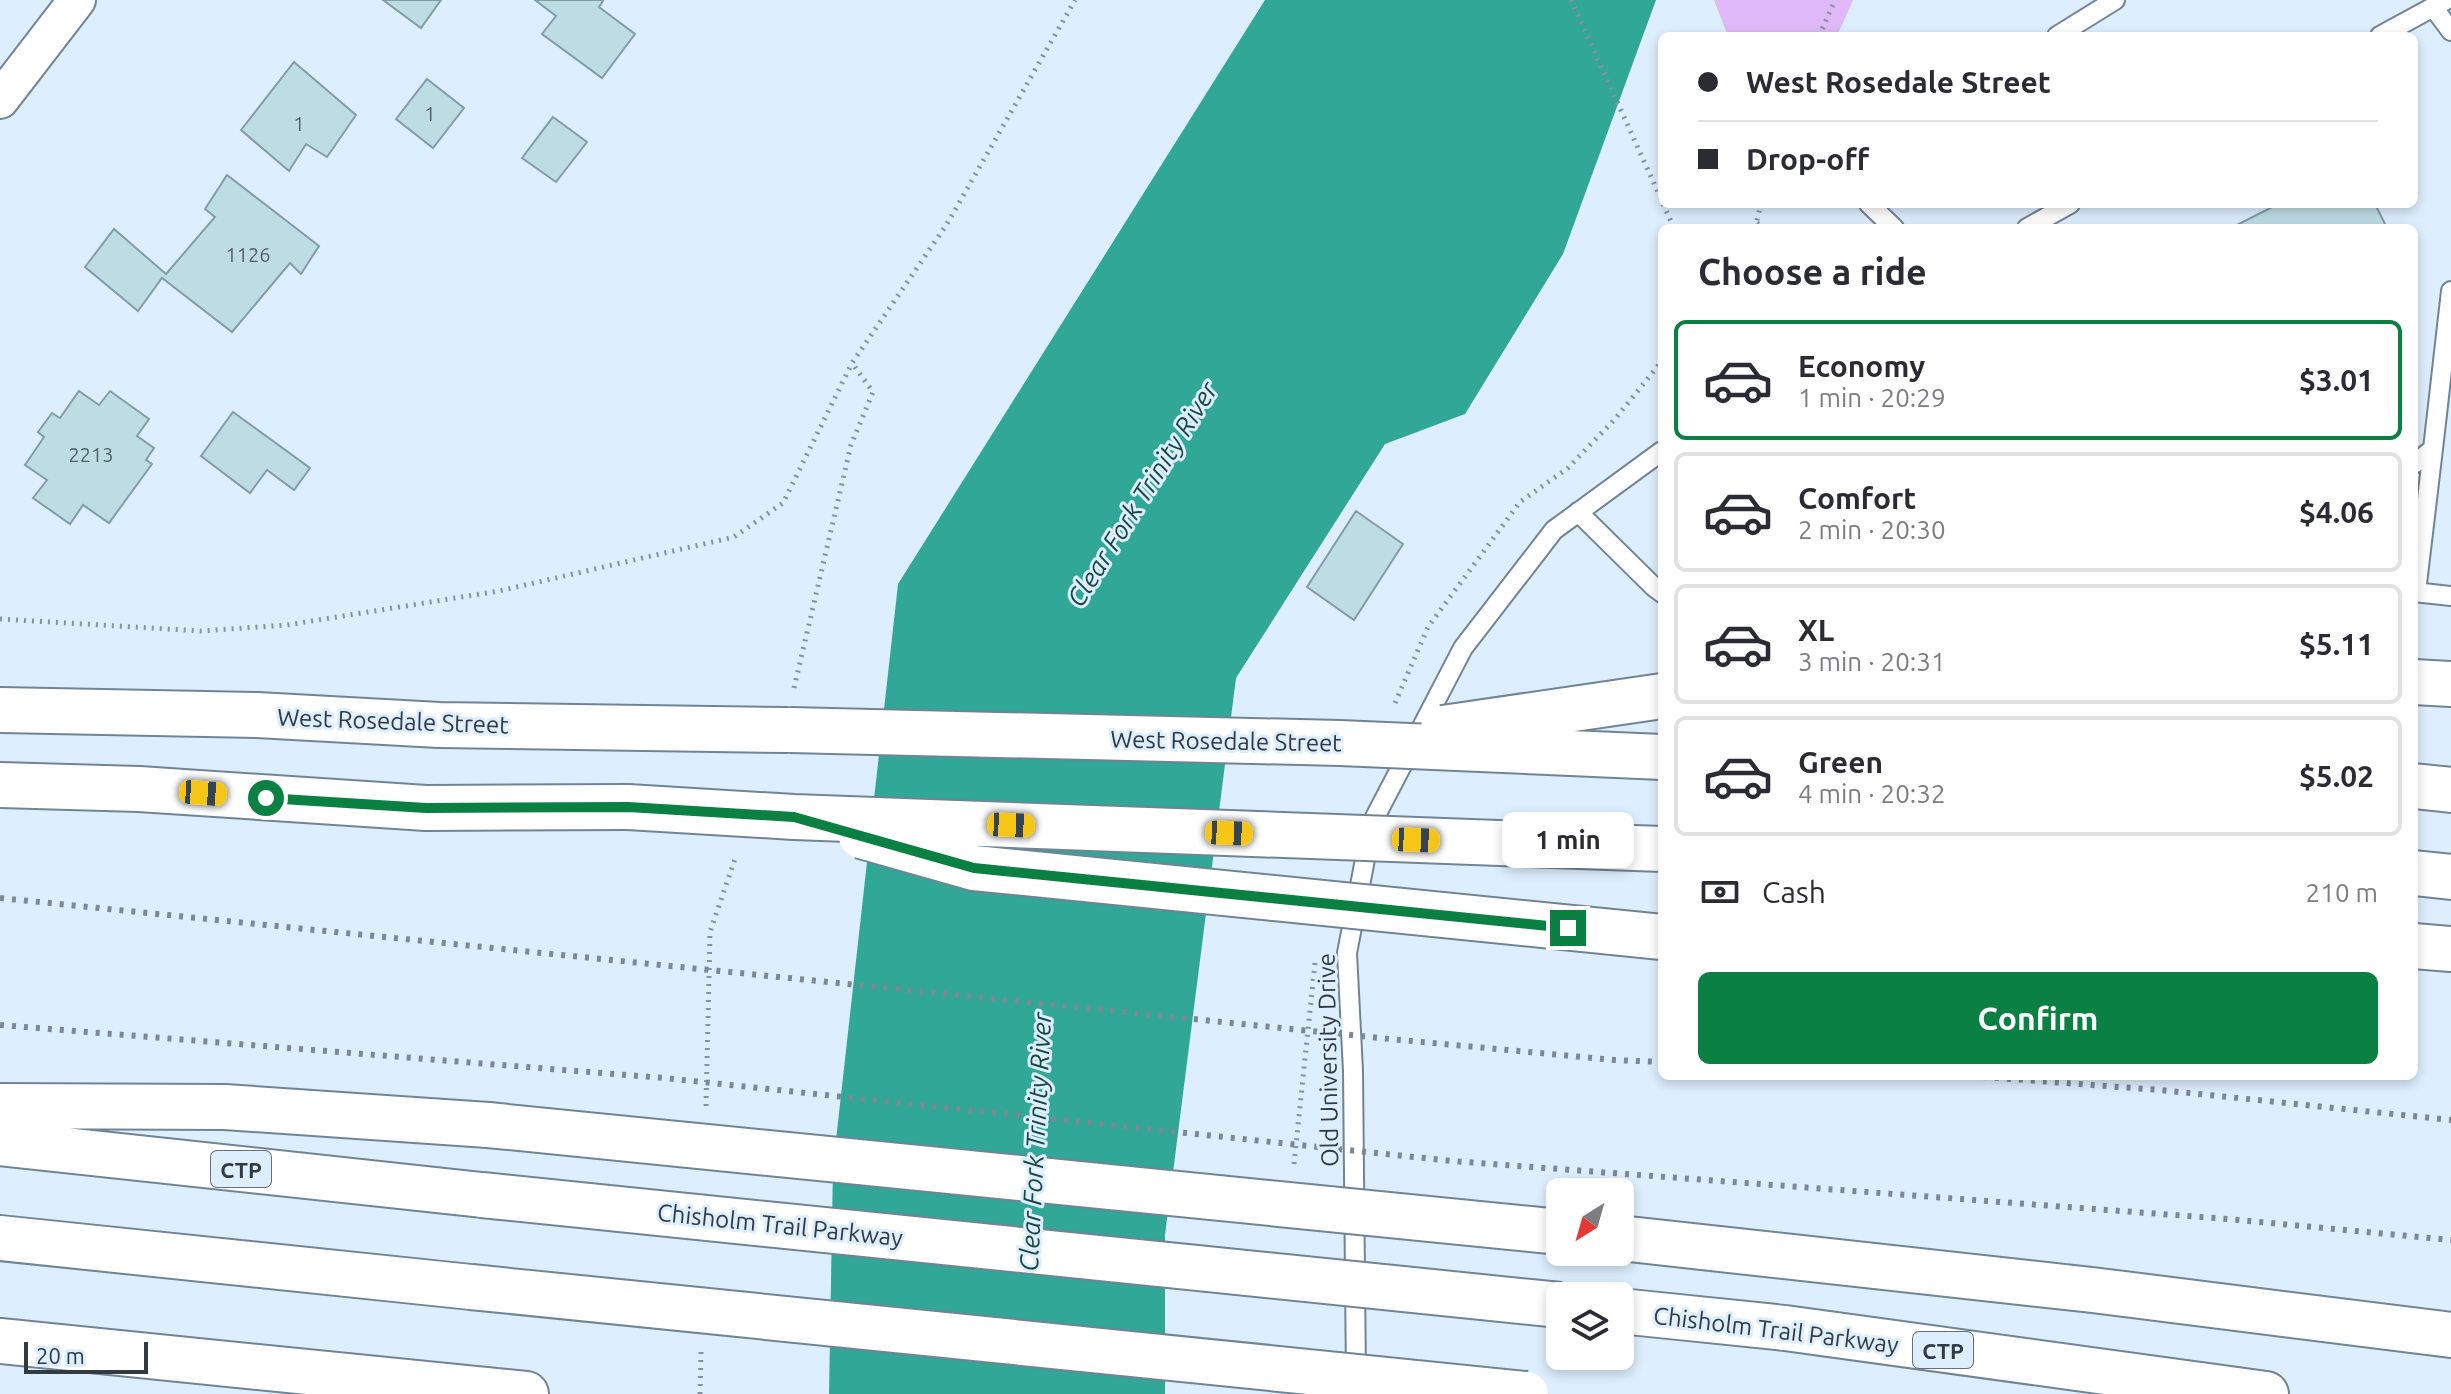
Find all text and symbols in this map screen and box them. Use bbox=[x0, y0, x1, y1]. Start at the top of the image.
text: West Rosedale Street bbox=[1746, 65, 2051, 99]
house number: 1 bbox=[424, 102, 436, 125]
house number: 1 bbox=[293, 112, 305, 135]
text: Drop-off bbox=[1746, 142, 1869, 176]
house number: 1126 bbox=[225, 243, 271, 266]
text: Choose a ride bbox=[1698, 251, 1927, 292]
icon: car bbox=[1702, 344, 1774, 416]
text: Economy bbox=[1798, 349, 1925, 383]
text: $3.01 bbox=[2299, 363, 2374, 397]
water label: Clear Fork Trinity River bbox=[1061, 375, 1224, 612]
text: 1 min · 20:29 bbox=[1798, 383, 1946, 412]
house number: 2213 bbox=[68, 443, 114, 466]
icon: car bbox=[1702, 476, 1774, 548]
text: Comfort bbox=[1798, 481, 1916, 515]
text: $4.06 bbox=[2299, 495, 2374, 529]
text: 2 min · 20:30 bbox=[1798, 515, 1946, 544]
icon: car bbox=[1702, 608, 1774, 680]
text: XL bbox=[1798, 613, 1834, 647]
text: $5.11 bbox=[2299, 627, 2374, 661]
text: 3 min · 20:31 bbox=[1798, 647, 1946, 676]
street label: West Rosedale Street bbox=[277, 703, 510, 739]
street label: West Rosedale Street bbox=[1110, 725, 1343, 757]
icon: car bbox=[1702, 740, 1774, 812]
text: Green bbox=[1798, 745, 1883, 779]
text: $5.02 bbox=[2299, 759, 2374, 793]
car bbox=[178, 779, 228, 807]
text: 4 min · 20:32 bbox=[1798, 779, 1946, 808]
route start bbox=[248, 780, 284, 816]
car bbox=[987, 812, 1035, 838]
callout: 1 min bbox=[1502, 812, 1634, 868]
car bbox=[1205, 820, 1253, 846]
text: 1 min bbox=[1535, 825, 1601, 854]
car bbox=[1392, 827, 1440, 853]
icon: cash bbox=[1698, 870, 1742, 914]
text: Cash bbox=[1762, 875, 1826, 909]
text: 210 m bbox=[2306, 878, 2378, 907]
route end bbox=[1550, 910, 1586, 946]
street label: Old University Drive bbox=[1313, 953, 1343, 1167]
button: Confirm bbox=[1698, 972, 2378, 1064]
water label: Clear Fork Trinity River bbox=[1014, 1011, 1056, 1272]
road number: CTP bbox=[211, 1151, 271, 1187]
north arrow bbox=[1546, 1178, 1634, 1266]
map controls bbox=[1546, 1178, 1634, 1370]
street label: Chisholm Trail Parkway bbox=[656, 1199, 905, 1251]
button: layers bbox=[1546, 1282, 1634, 1370]
street label: Chisholm Trail Parkway bbox=[1652, 1302, 1900, 1358]
road number: CTP bbox=[1913, 1332, 1973, 1368]
scale bar bbox=[24, 1338, 148, 1374]
text: 20 m bbox=[36, 1343, 85, 1368]

